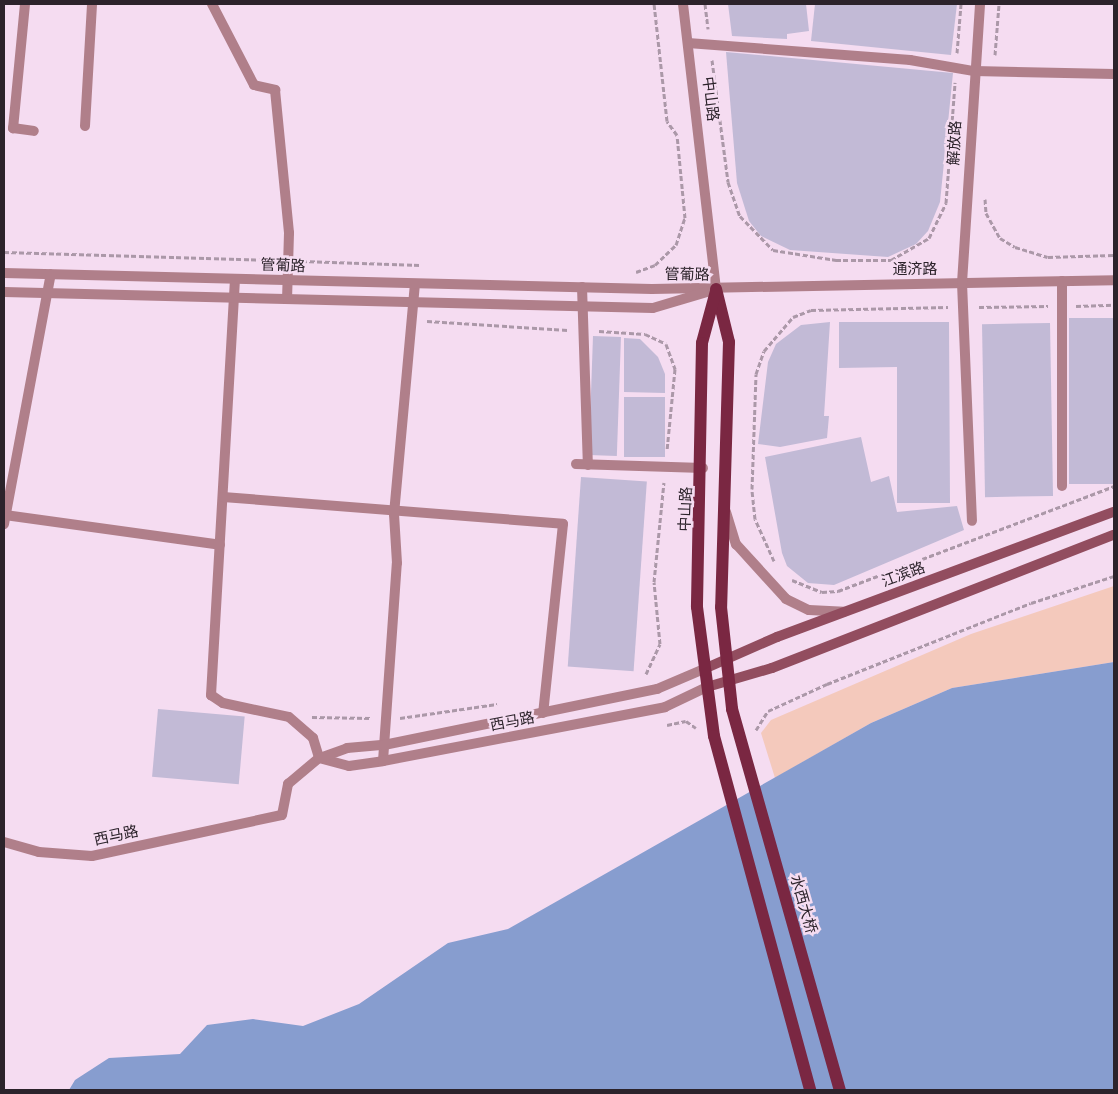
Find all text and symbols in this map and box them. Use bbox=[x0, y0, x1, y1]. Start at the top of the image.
street label: 中山路 bbox=[699, 76, 723, 122]
street label: 解放路 bbox=[944, 120, 964, 166]
street label: 管葡路 bbox=[260, 255, 306, 275]
street label: 通济路 bbox=[893, 260, 937, 278]
street label: 管葡路 bbox=[664, 265, 710, 283]
street label: 中山路 bbox=[675, 486, 695, 532]
street label: 江滨路 bbox=[879, 558, 927, 590]
street label: 西马路 bbox=[488, 708, 536, 734]
street label: 西马路 bbox=[92, 822, 140, 848]
street label: 水西大桥 bbox=[787, 873, 821, 935]

